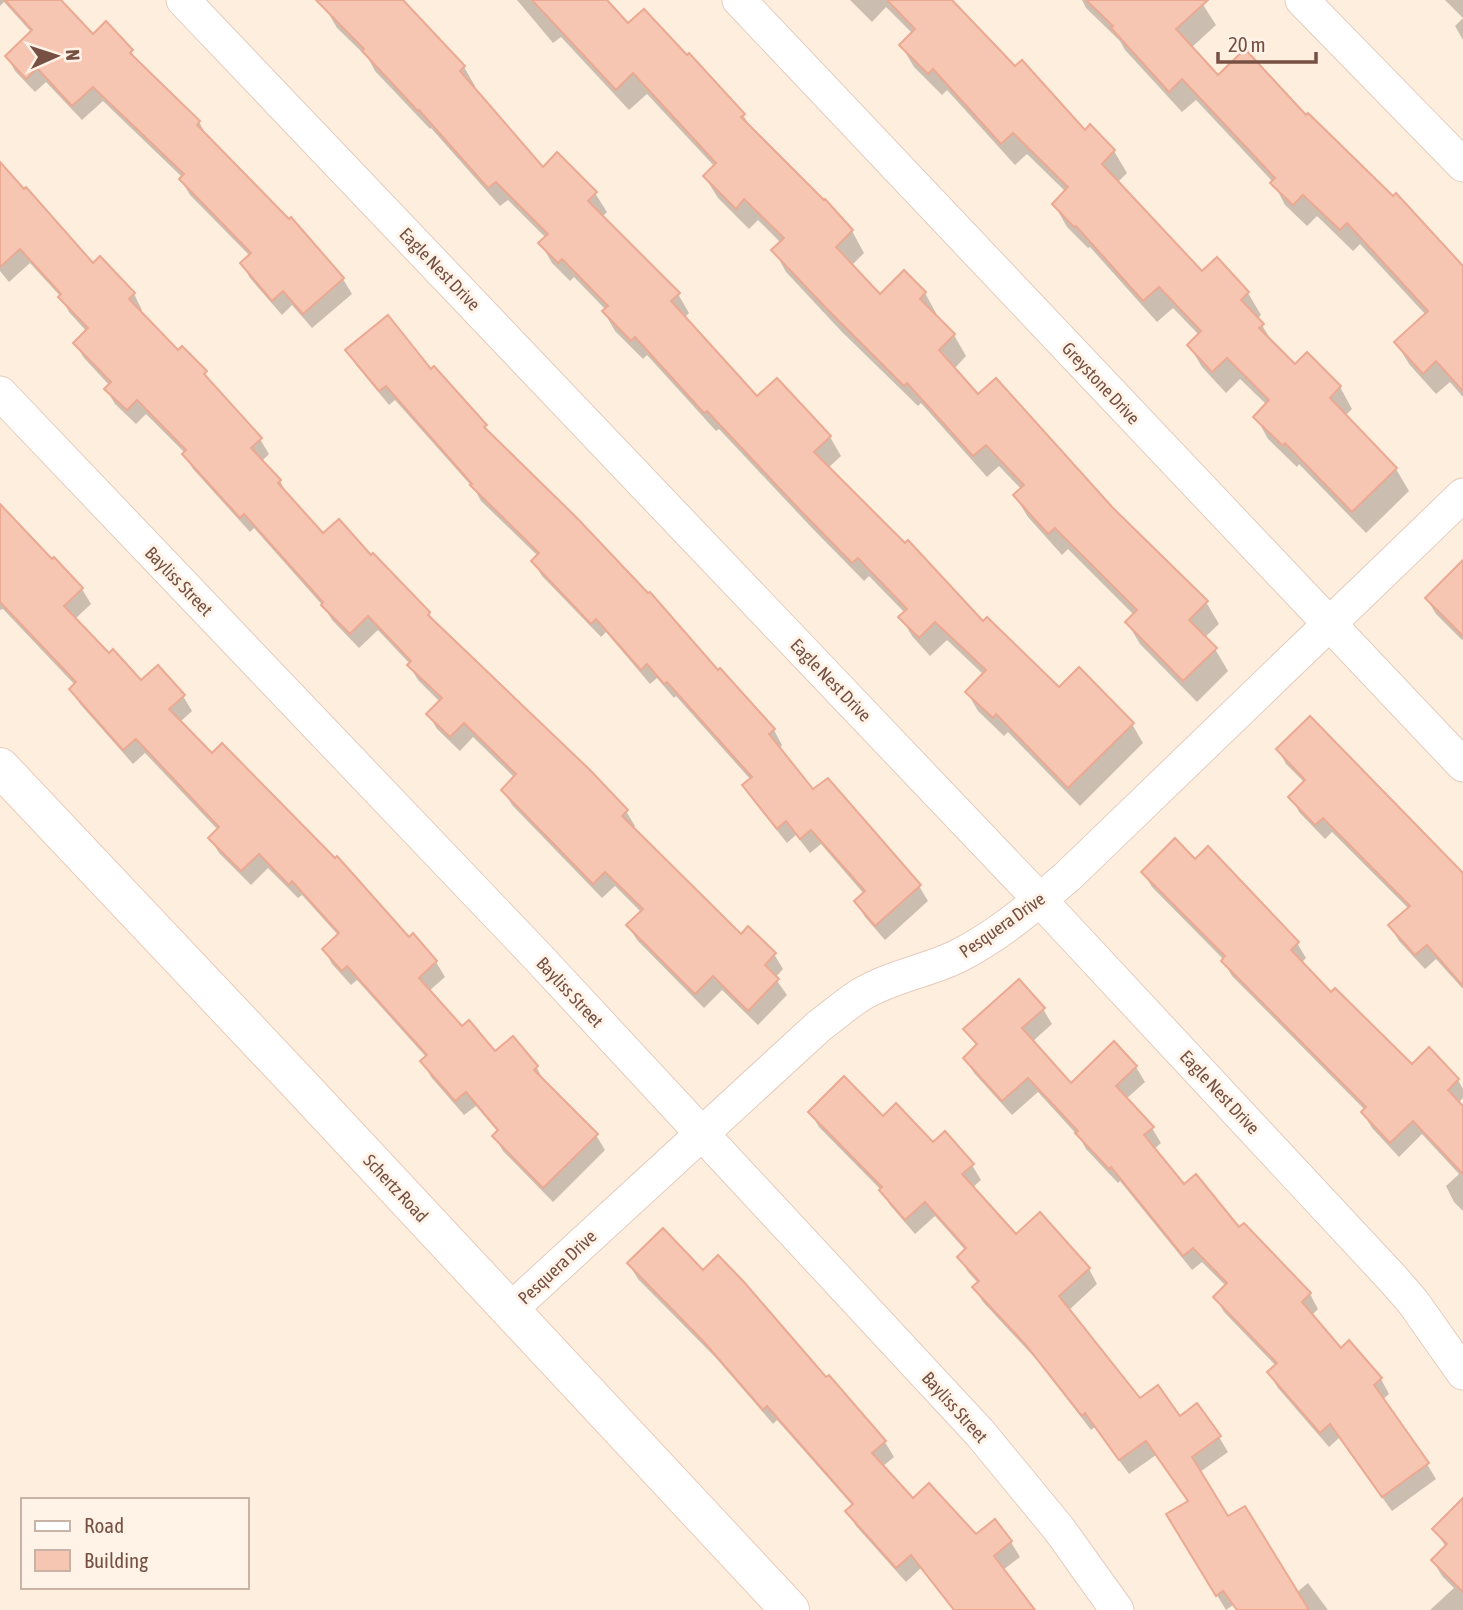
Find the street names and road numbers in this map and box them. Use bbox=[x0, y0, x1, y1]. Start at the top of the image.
street label: Eagle Nest Drive bbox=[395, 223, 485, 315]
street label: Greystone Drive bbox=[1058, 338, 1144, 428]
street label: Bayliss Street bbox=[141, 542, 217, 620]
street label: Eagle Nest Drive bbox=[786, 634, 876, 726]
street label: Pesquera Drive bbox=[955, 888, 1049, 962]
street label: Bayliss Street bbox=[532, 953, 608, 1031]
street label: Eagle Nest Drive bbox=[1176, 1046, 1264, 1138]
street label: Schertz Road bbox=[359, 1150, 433, 1226]
street label: Pesquera Drive bbox=[514, 1225, 600, 1309]
street label: Bayliss Street bbox=[918, 1367, 992, 1447]

